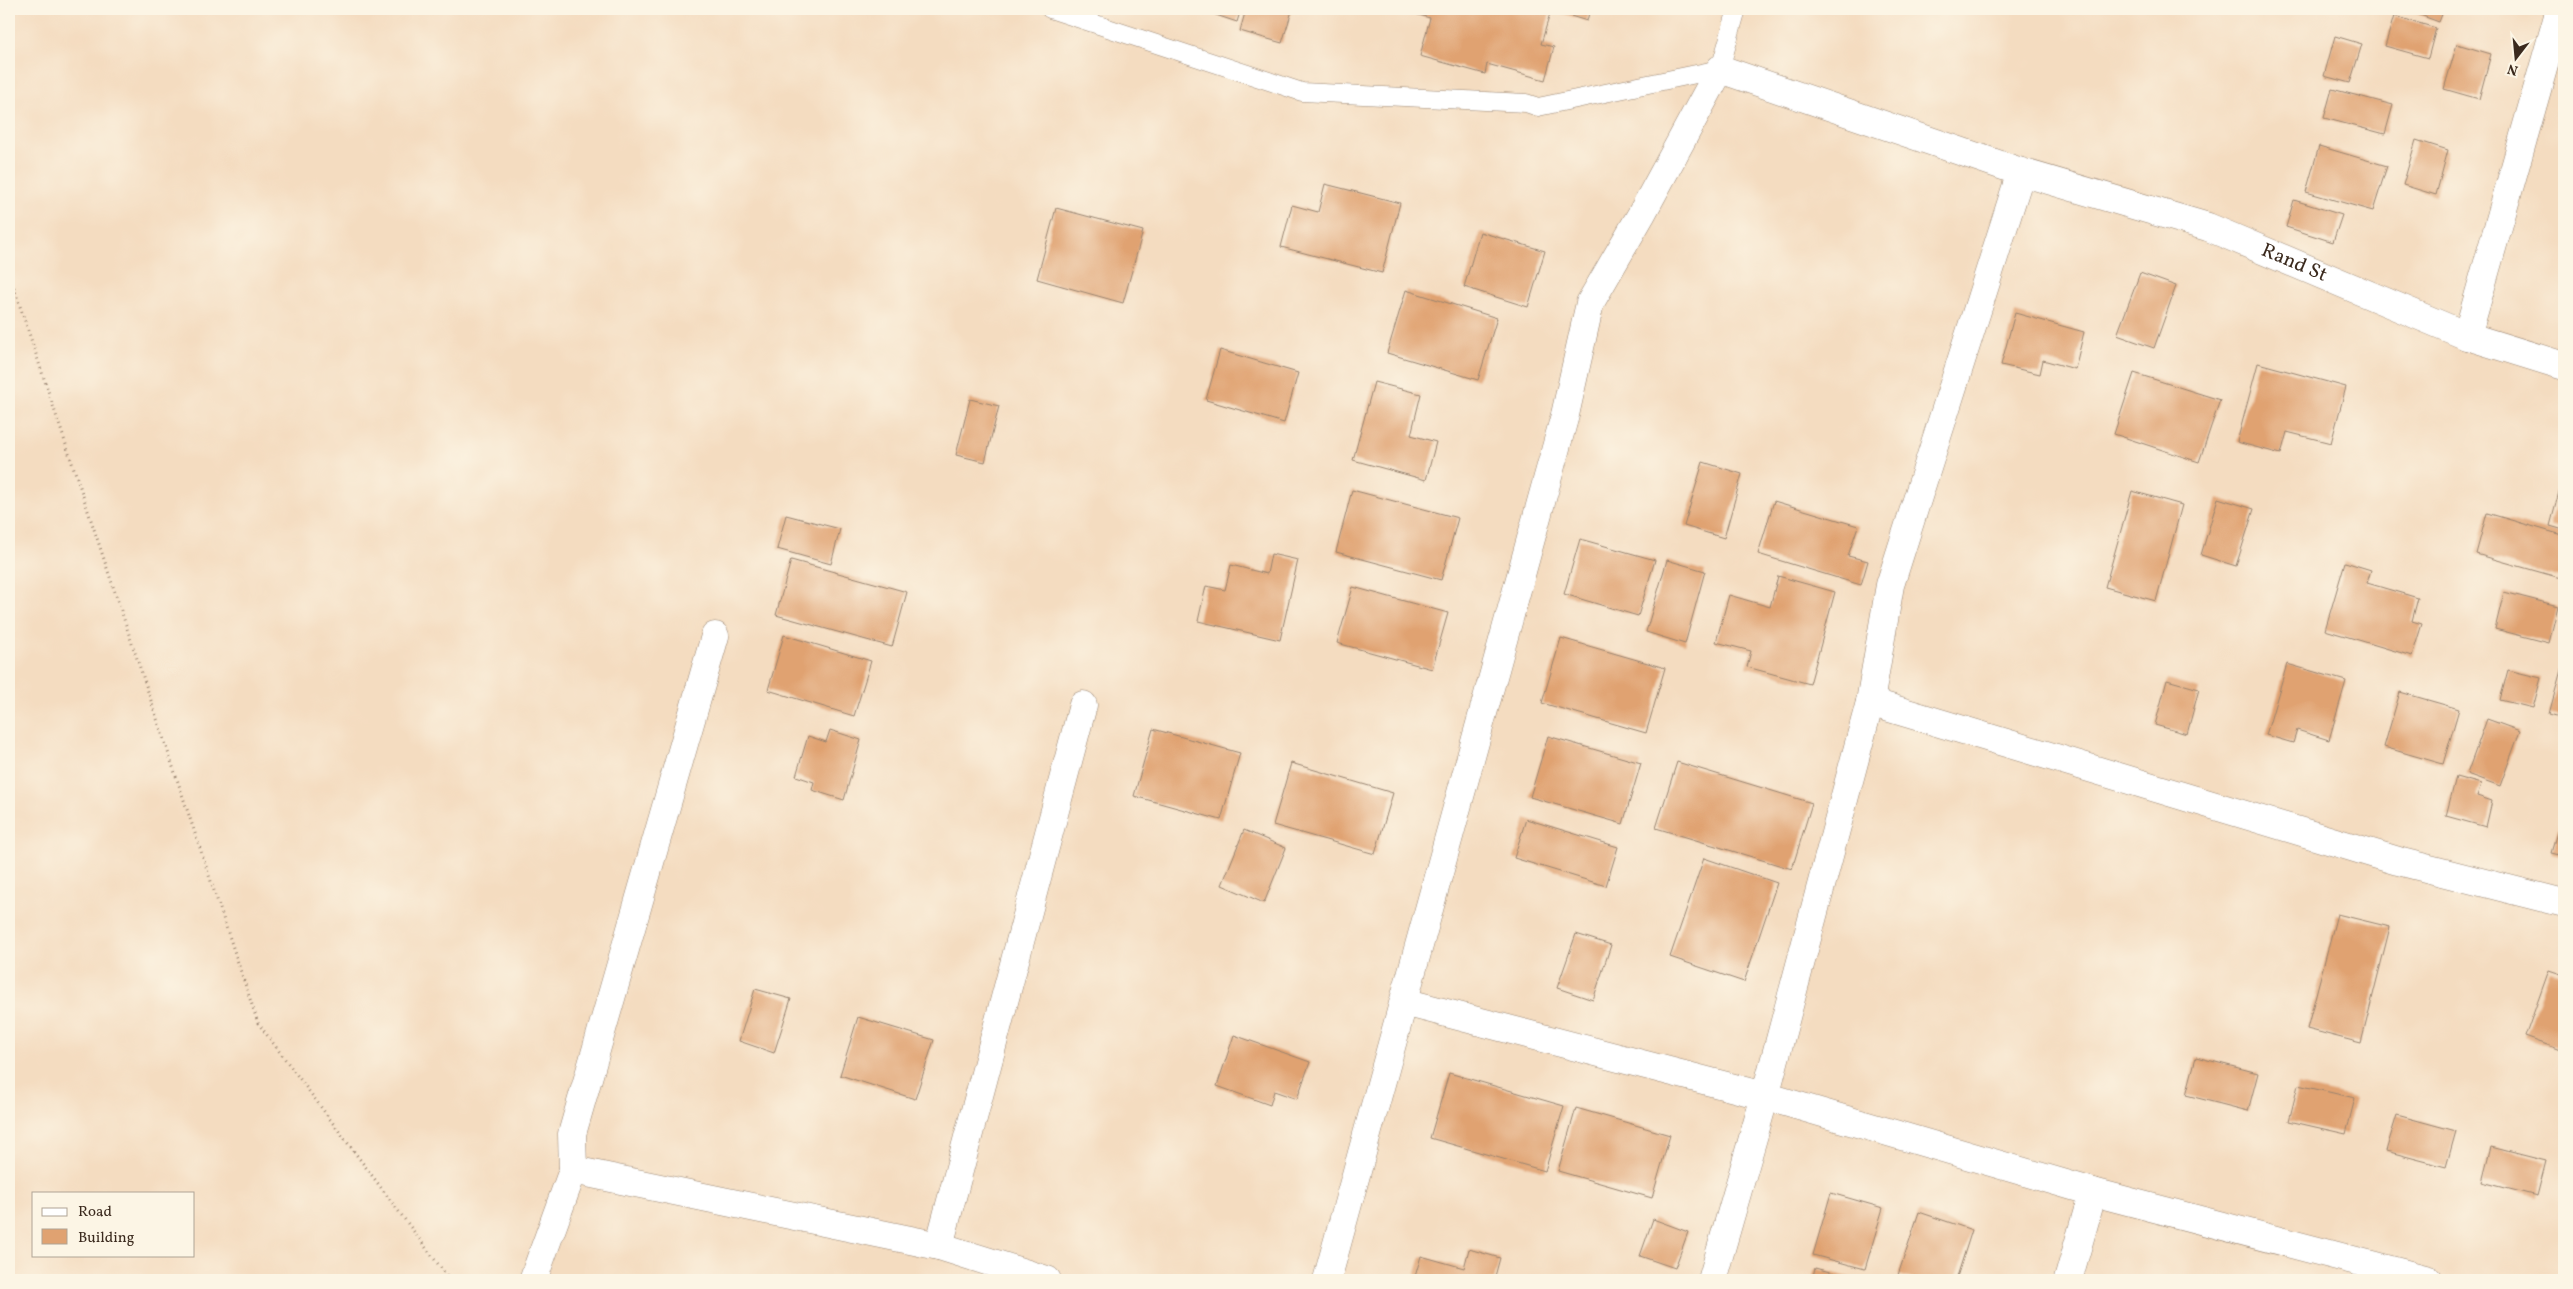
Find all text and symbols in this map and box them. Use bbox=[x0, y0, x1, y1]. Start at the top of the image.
north arrow bbox=[2490, 32, 2540, 82]
text: N bbox=[2505, 59, 2520, 80]
street label: Rand St bbox=[2257, 237, 2331, 289]
legend bbox=[32, 1192, 195, 1256]
text: Road bbox=[78, 1202, 112, 1223]
text: Building bbox=[78, 1228, 135, 1249]

